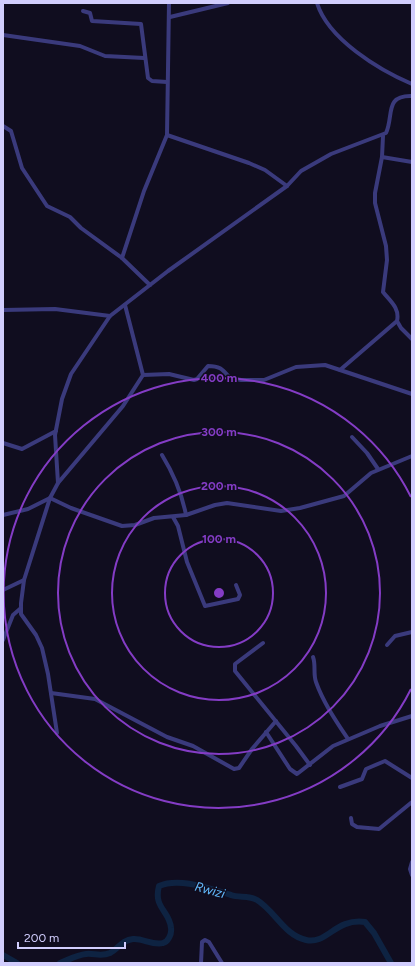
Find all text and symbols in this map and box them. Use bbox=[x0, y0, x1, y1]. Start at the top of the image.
text: 400 m bbox=[201, 371, 237, 385]
text: 300 m bbox=[201, 425, 237, 439]
text: 200 m bbox=[201, 479, 237, 493]
text: 100 m bbox=[202, 532, 236, 546]
centre of rings bbox=[212, 586, 226, 600]
water label: Rwizi bbox=[193, 879, 228, 901]
scale bar bbox=[18, 924, 125, 950]
text: 200 m bbox=[24, 931, 59, 945]

